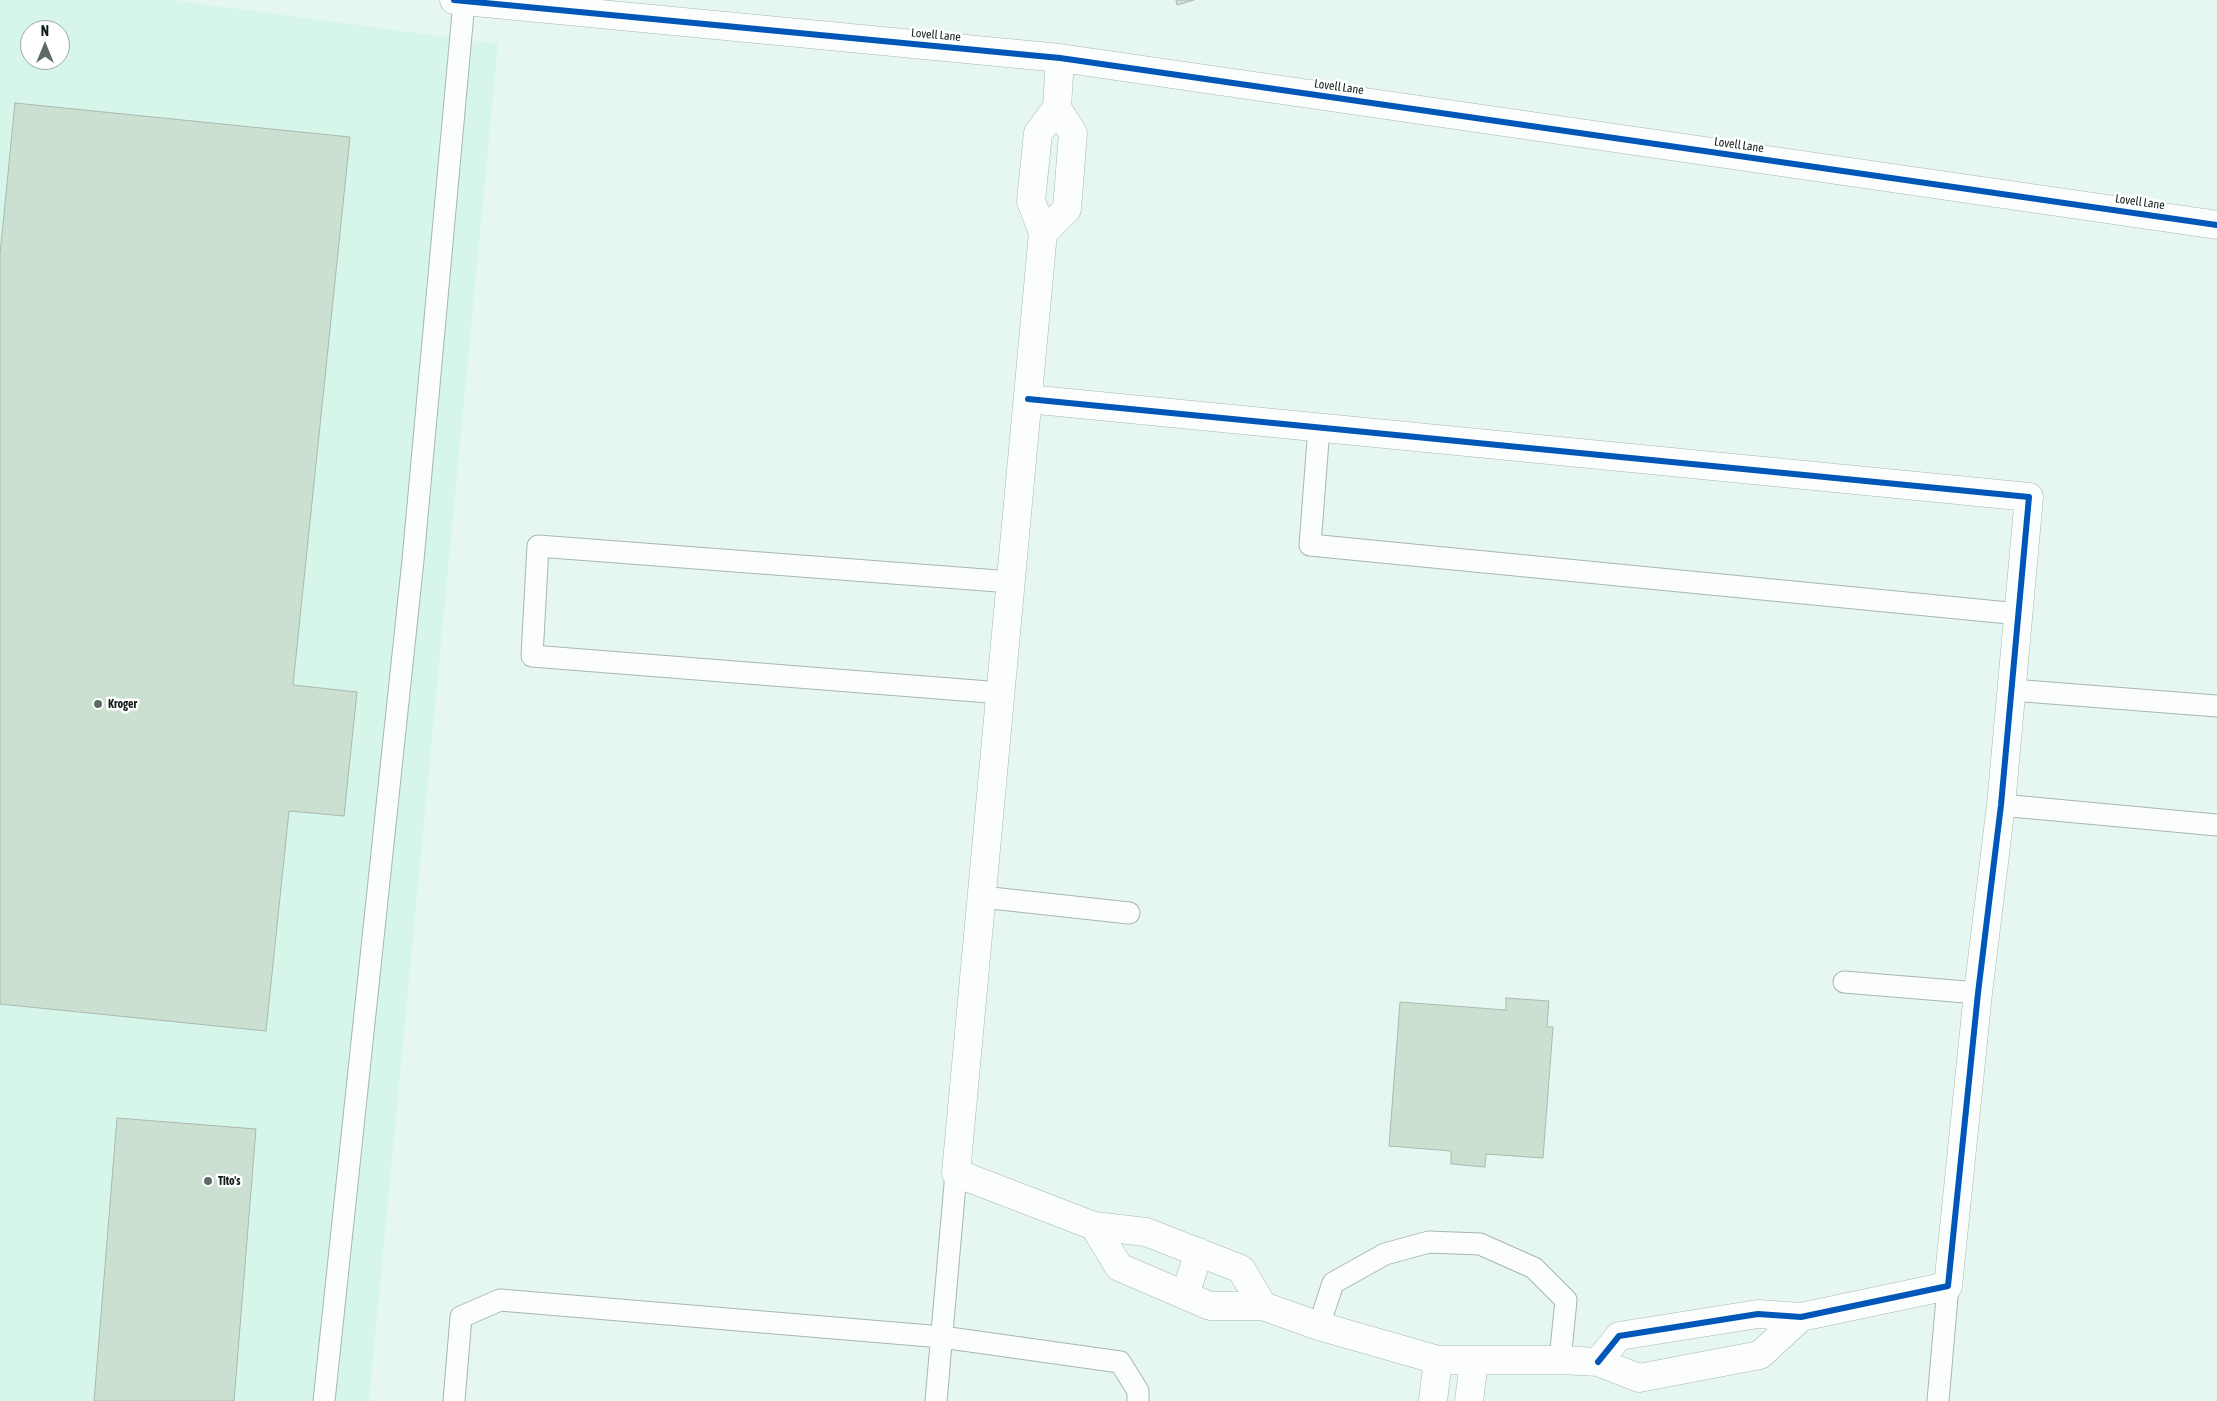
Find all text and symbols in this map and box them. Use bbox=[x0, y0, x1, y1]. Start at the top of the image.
north arrow bbox=[20, 20, 70, 70]
text: N bbox=[41, 23, 49, 39]
street label: Lovell Lane bbox=[911, 26, 961, 44]
street label: Lovell Lane bbox=[1313, 76, 1365, 98]
street label: Lovell Lane bbox=[1713, 134, 1765, 156]
street label: Lovell Lane bbox=[2114, 191, 2166, 213]
place label: Kroger bbox=[108, 697, 137, 711]
marker: Kroger bbox=[92, 698, 104, 710]
place label: Tito's bbox=[218, 1174, 240, 1188]
marker: Tito's bbox=[202, 1175, 214, 1187]

